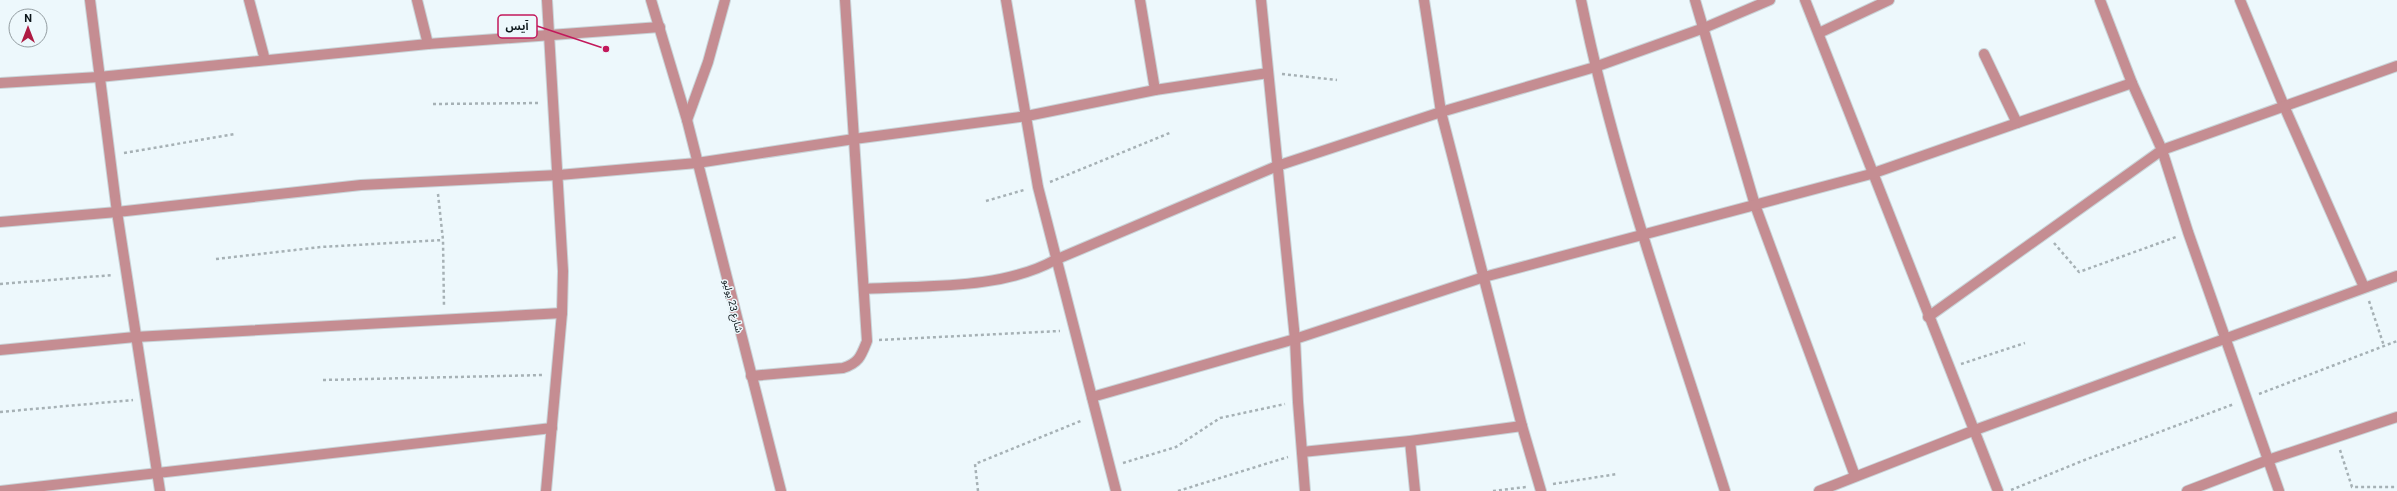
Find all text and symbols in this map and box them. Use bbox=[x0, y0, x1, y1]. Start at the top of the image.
north arrow bbox=[8, 8, 48, 48]
text: N bbox=[24, 12, 32, 25]
callout: آيس bbox=[498, 15, 537, 38]
text: آيس bbox=[506, 20, 529, 33]
street label: شارع 23 يوليو bbox=[719, 278, 745, 334]

